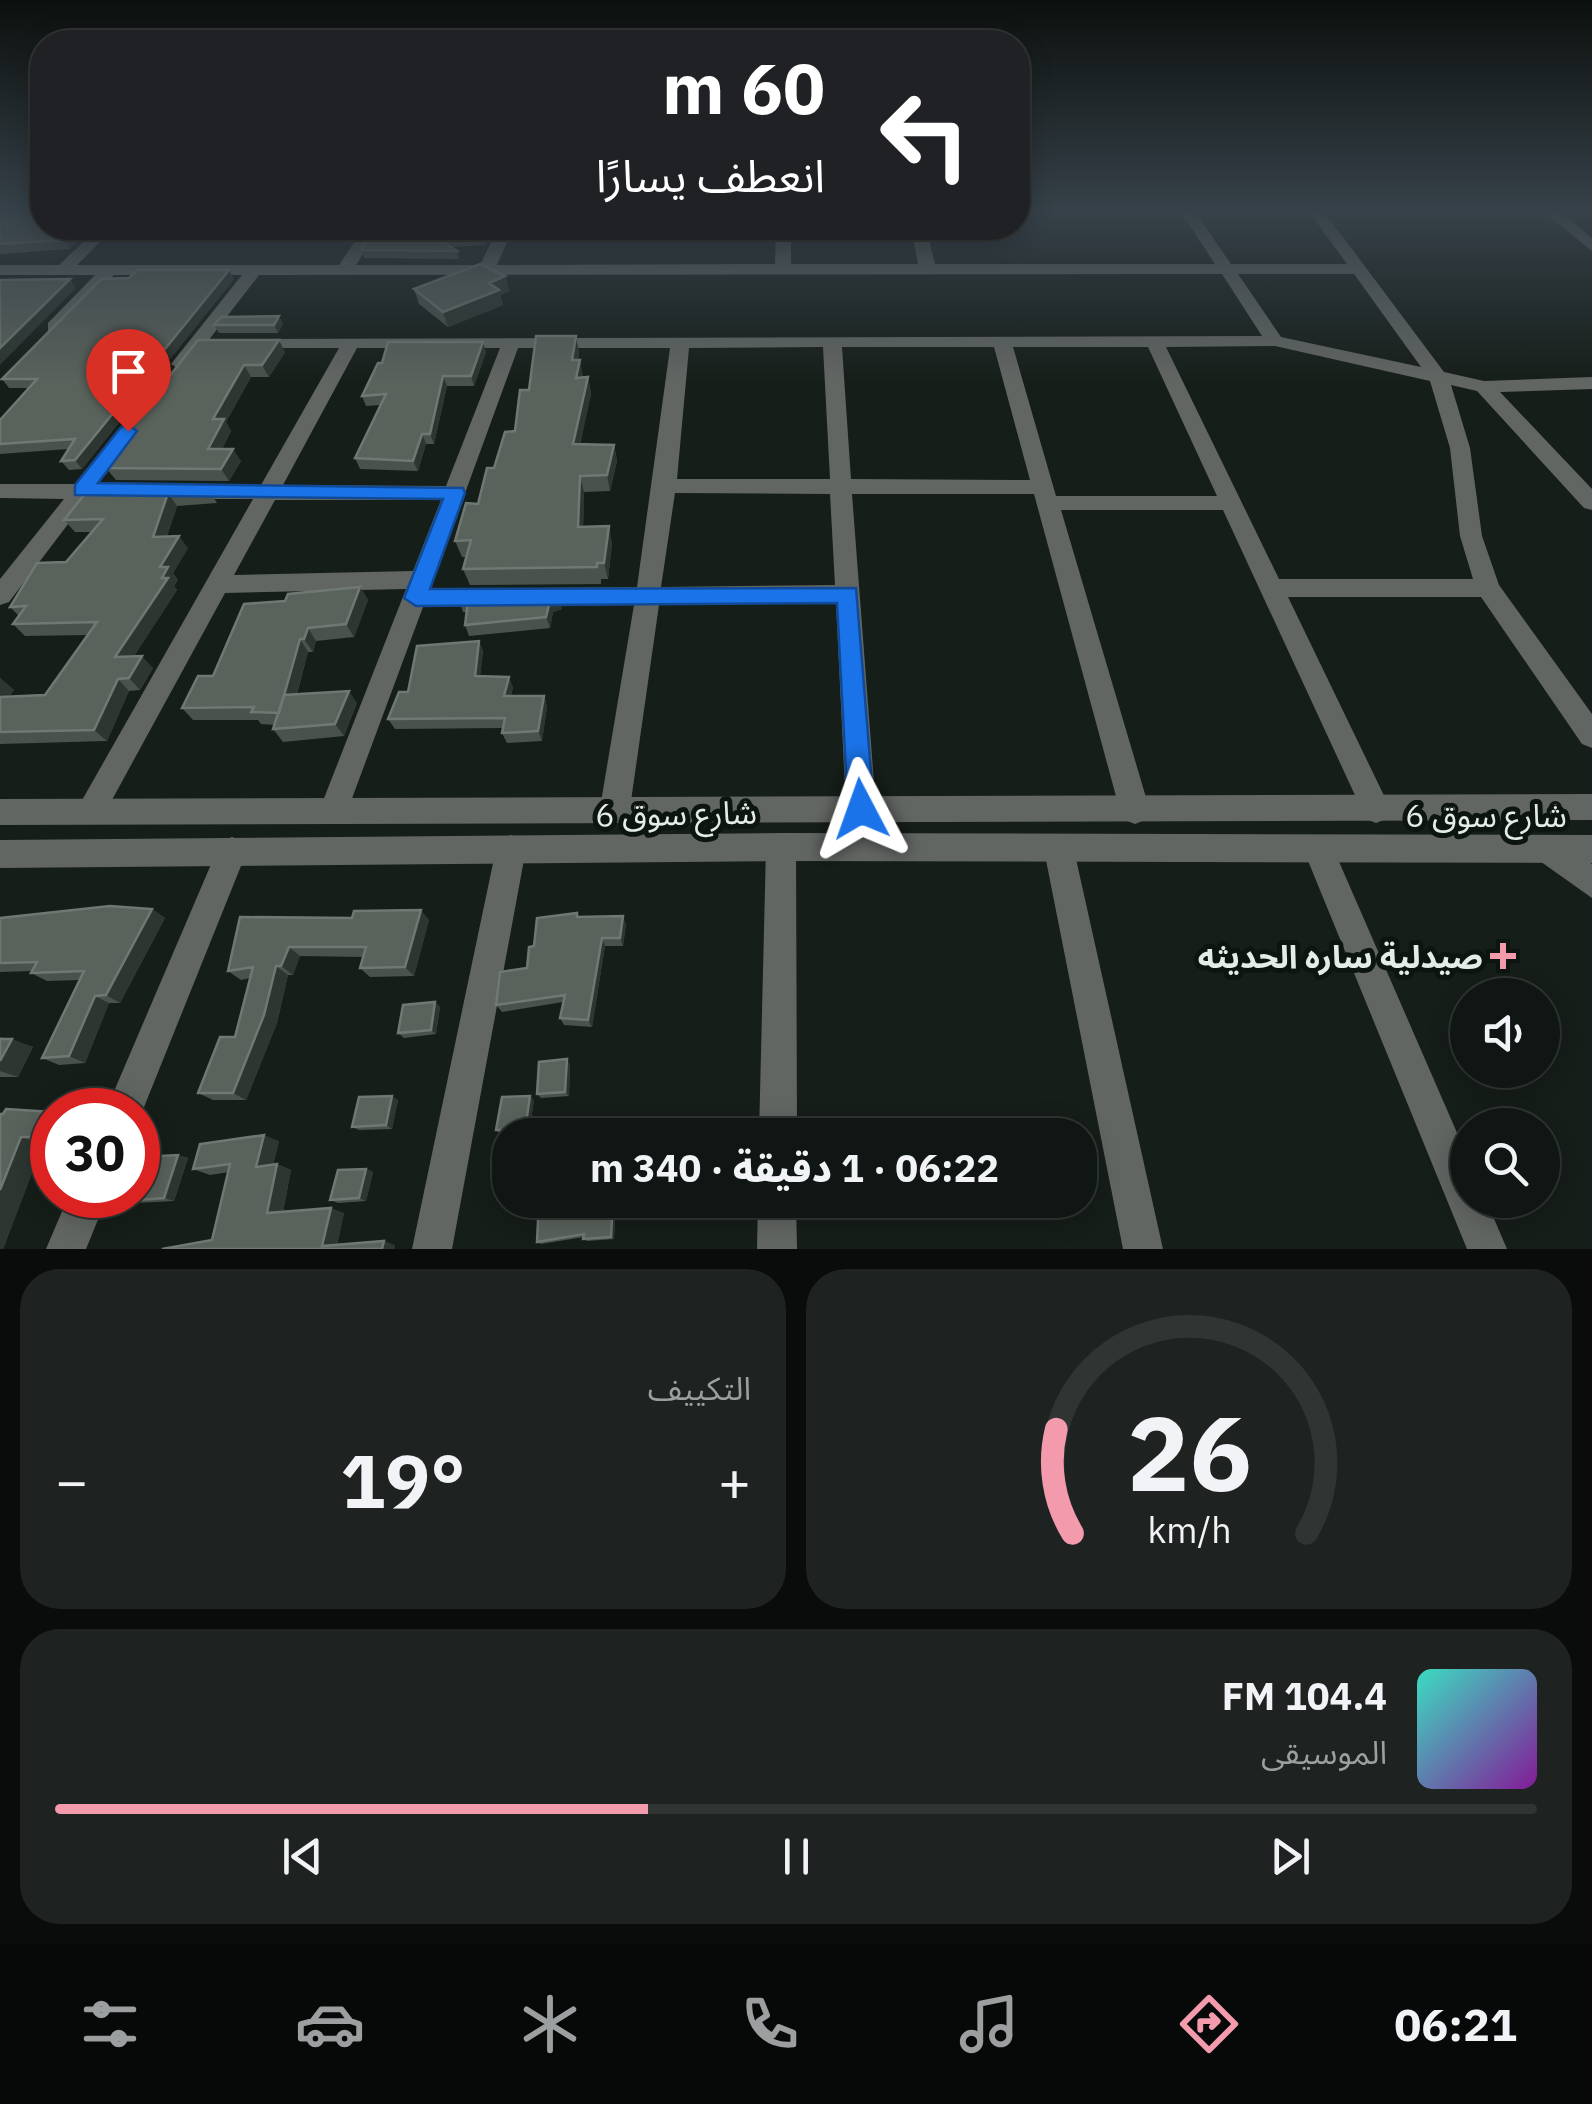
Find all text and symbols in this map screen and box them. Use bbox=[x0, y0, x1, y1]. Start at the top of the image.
text: 60 m bbox=[662, 42, 825, 133]
icon: left bbox=[860, 70, 990, 200]
text: انعطف يسارًا bbox=[596, 146, 825, 204]
pin bbox=[86, 329, 171, 432]
icon: arrive bbox=[101, 344, 156, 399]
position arrow bbox=[809, 757, 913, 861]
street label: شارع سوق 6 bbox=[595, 791, 757, 839]
street label: شارع سوق 6 bbox=[1405, 794, 1567, 840]
place label: صيدلية ساره الحديثه bbox=[1198, 935, 1483, 977]
marker: صيدلية ساره الحديثه bbox=[1492, 945, 1514, 967]
map controls bbox=[1450, 978, 1560, 1218]
button: sound bbox=[1450, 978, 1560, 1088]
speed limit sign: 30 bbox=[30, 1088, 160, 1218]
button: search bbox=[1450, 1108, 1560, 1218]
text: 06:22 · 1 دقيقة · 340 m bbox=[590, 1143, 999, 1192]
text: التكييف bbox=[648, 1367, 751, 1409]
text: 26 bbox=[1127, 1384, 1251, 1520]
text: 19° bbox=[340, 1431, 466, 1529]
text: − bbox=[55, 1445, 88, 1516]
text: + bbox=[718, 1445, 751, 1516]
text: km/h bbox=[1147, 1506, 1231, 1553]
text: 104.4 FM bbox=[1222, 1671, 1387, 1720]
text: الموسيقى bbox=[1261, 1731, 1387, 1773]
icon: previous bbox=[275, 1829, 330, 1884]
icon: pause bbox=[769, 1829, 824, 1884]
icon: next bbox=[1263, 1829, 1318, 1884]
icon: filters bbox=[75, 1989, 145, 2059]
icon: car bbox=[295, 1989, 365, 2059]
icon: climate bbox=[515, 1989, 585, 2059]
icon: phone bbox=[735, 1989, 805, 2059]
icon: music bbox=[954, 1989, 1024, 2059]
icon: directions bbox=[1174, 1989, 1244, 2059]
text: 06:21 bbox=[1394, 1995, 1517, 2053]

